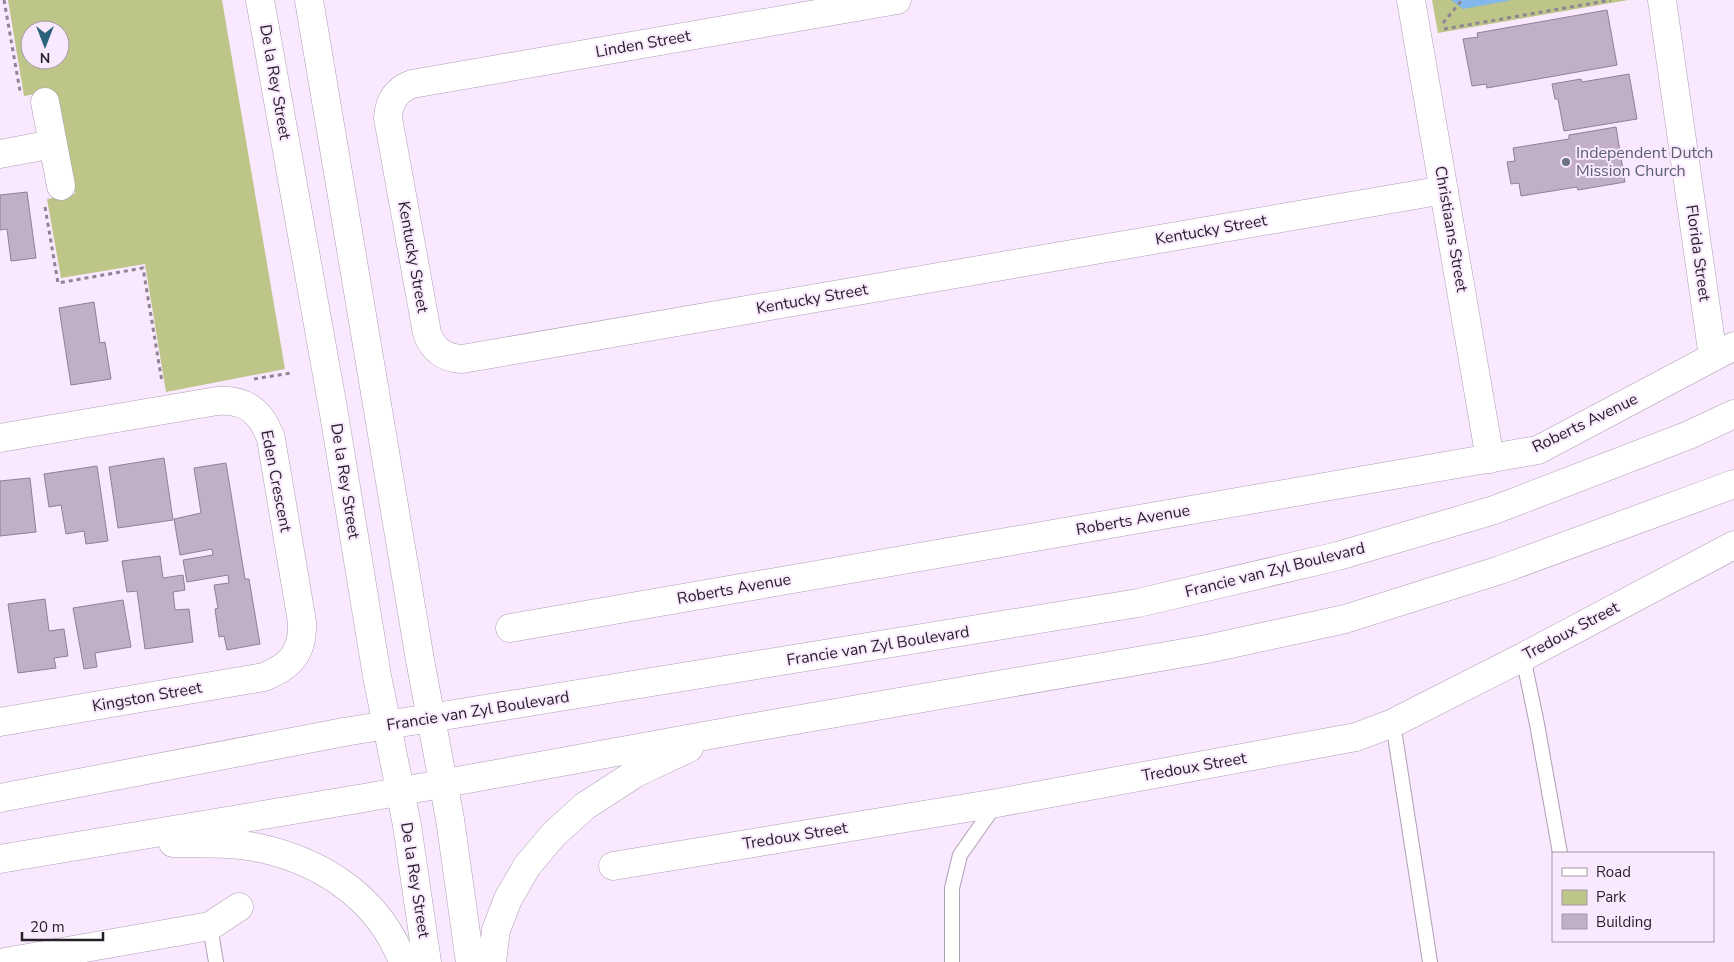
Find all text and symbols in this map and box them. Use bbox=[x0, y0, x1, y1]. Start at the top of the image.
north arrow bbox=[20, 20, 70, 70]
street label: De la Rey Street bbox=[254, 23, 296, 142]
street label: Linden Street bbox=[594, 25, 693, 63]
text: N bbox=[40, 48, 50, 67]
place label: Independent Dutch Mission Church bbox=[1576, 142, 1713, 182]
marker: Independent Dutch Mission Church bbox=[1560, 156, 1572, 168]
street label: Christiaans Street bbox=[1429, 164, 1473, 294]
street label: Kentucky Street bbox=[392, 199, 434, 315]
street label: Florida Street bbox=[1680, 203, 1716, 303]
street label: Kentucky Street bbox=[1153, 209, 1269, 251]
street label: Kentucky Street bbox=[754, 278, 870, 320]
street label: Roberts Avenue bbox=[1528, 388, 1642, 458]
street label: De la Rey Street bbox=[325, 422, 365, 541]
street label: Eden Crescent bbox=[255, 428, 297, 534]
street label: Roberts Avenue bbox=[1074, 499, 1192, 541]
street label: Francie van Zyl Boulevard bbox=[1183, 537, 1367, 603]
street label: Roberts Avenue bbox=[675, 568, 793, 610]
street label: Tredoux Street bbox=[1519, 596, 1623, 666]
street label: Francie van Zyl Boulevard bbox=[785, 621, 971, 671]
street label: Kingston Street bbox=[90, 676, 204, 717]
street label: Francie van Zyl Boulevard bbox=[385, 686, 571, 736]
street label: Tredoux Street bbox=[1140, 747, 1248, 787]
street label: Tredoux Street bbox=[741, 817, 849, 855]
street label: De la Rey Street bbox=[395, 821, 435, 940]
legend bbox=[1552, 852, 1714, 942]
text: Road bbox=[1596, 862, 1631, 882]
text: Park bbox=[1596, 887, 1626, 907]
scale bar bbox=[22, 910, 104, 942]
text: Building bbox=[1596, 912, 1652, 932]
text: 20 m bbox=[30, 917, 65, 937]

